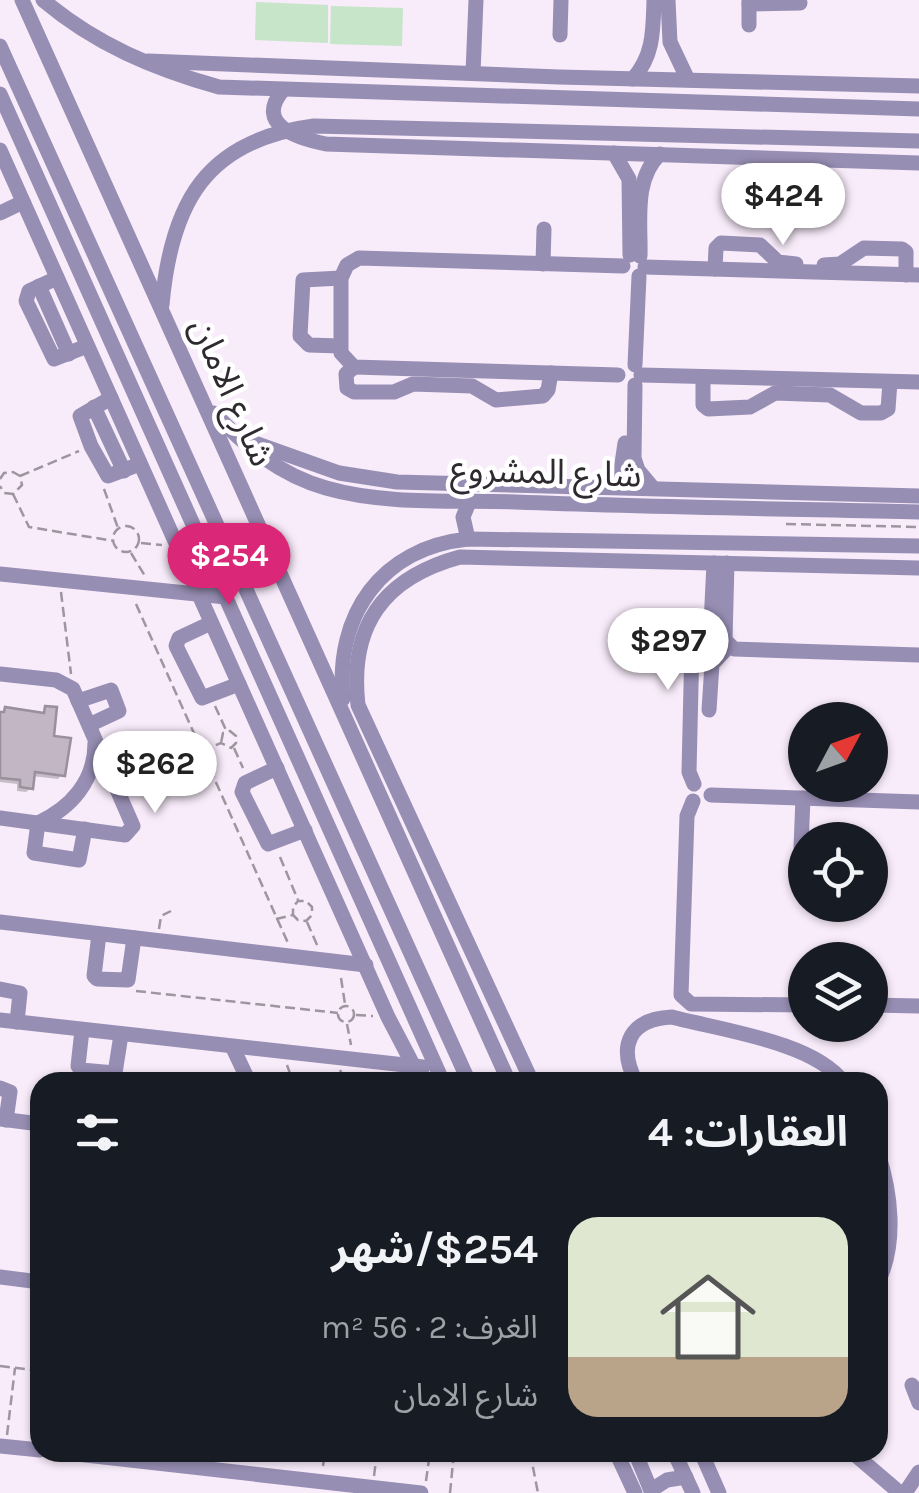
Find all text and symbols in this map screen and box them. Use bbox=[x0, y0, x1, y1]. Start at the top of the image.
pin: $424 bbox=[724, 163, 842, 248]
text: $424 bbox=[743, 177, 823, 214]
street label: شارع الامان bbox=[177, 312, 283, 474]
street label: شارع المشروع bbox=[450, 448, 642, 501]
pin: $254 bbox=[170, 523, 288, 608]
text: $254 bbox=[189, 537, 269, 574]
pin: $297 bbox=[609, 608, 727, 693]
text: $297 bbox=[630, 622, 706, 659]
north arrow bbox=[788, 702, 888, 802]
map controls bbox=[788, 702, 888, 1042]
pin: $262 bbox=[96, 731, 214, 816]
text: $262 bbox=[115, 745, 195, 782]
button: locate bbox=[788, 822, 888, 922]
button: layers bbox=[788, 942, 888, 1042]
icon: filters bbox=[70, 1105, 125, 1160]
text: العقارات: 4 bbox=[648, 1107, 848, 1157]
text: $254/شهر bbox=[332, 1224, 538, 1274]
icon: home bbox=[648, 1257, 768, 1377]
text: الغرف: 2 · 56 m² bbox=[321, 1309, 538, 1346]
text: شارع الامان bbox=[394, 1377, 538, 1414]

